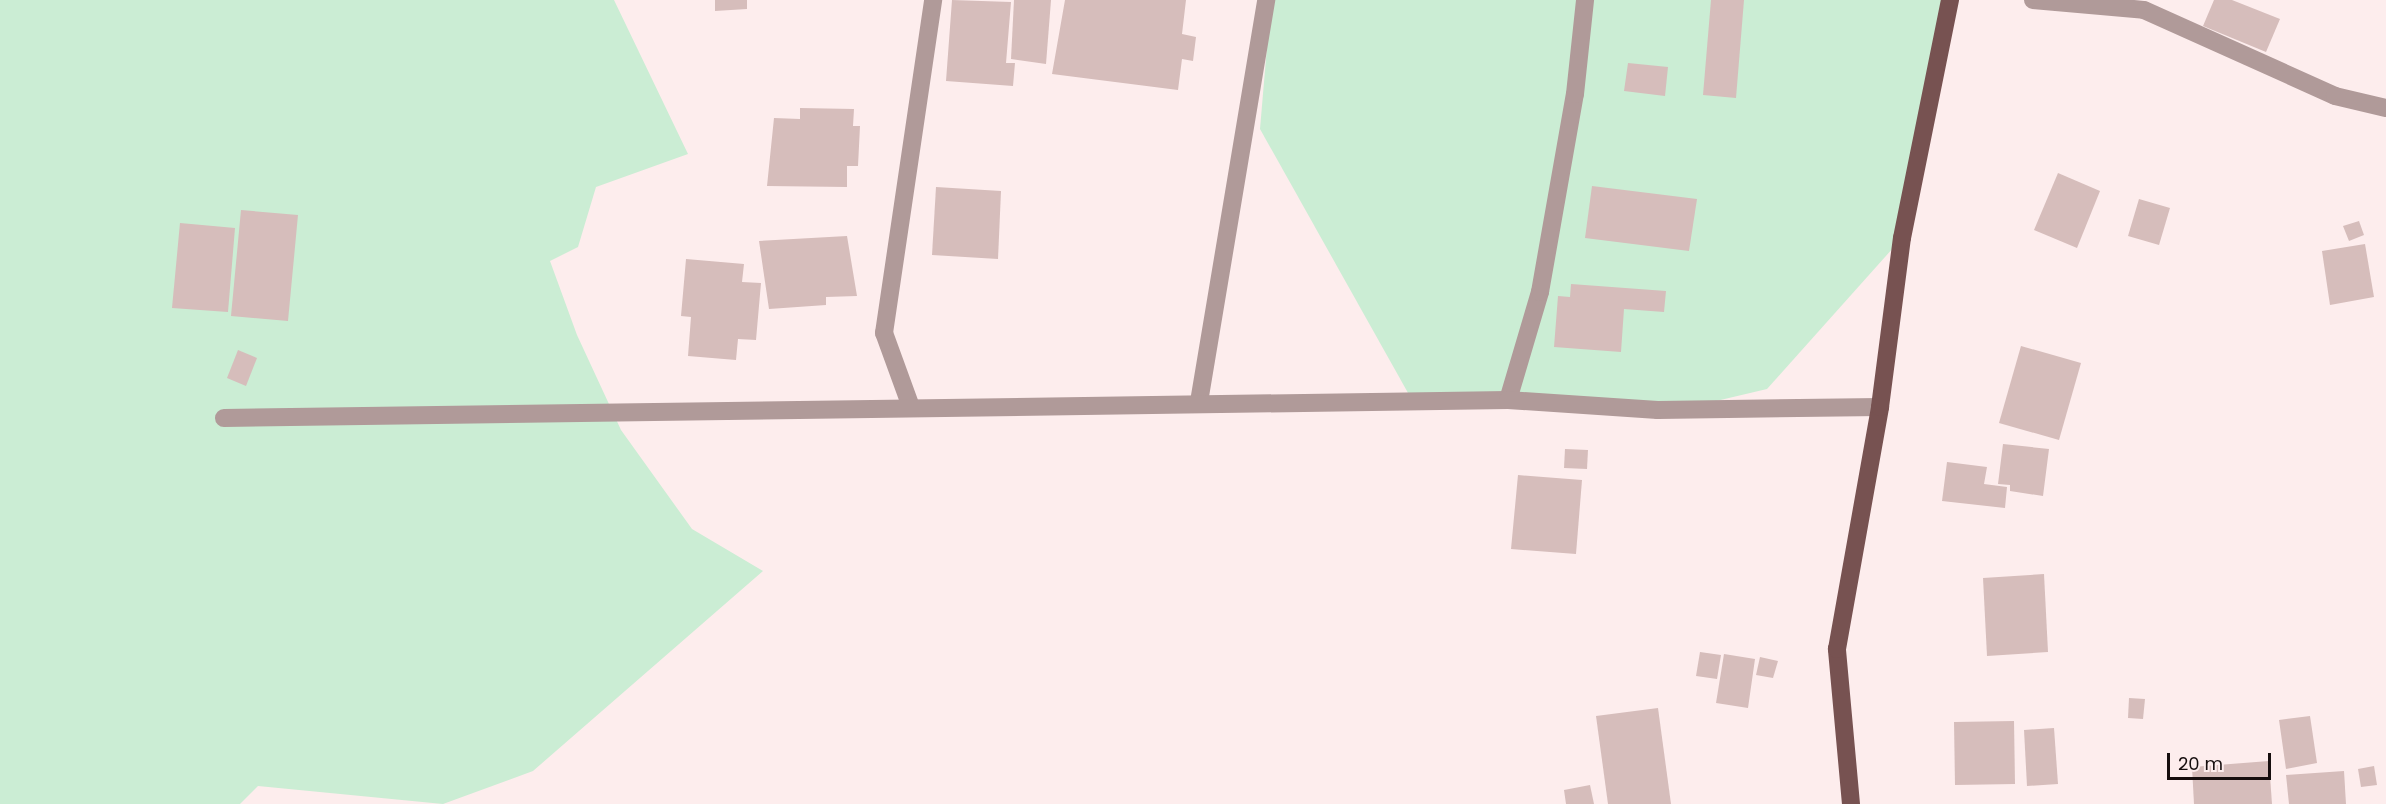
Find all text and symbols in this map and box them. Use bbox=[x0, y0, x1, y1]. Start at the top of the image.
scale bar bbox=[2170, 741, 2274, 779]
text: 20 m bbox=[2178, 751, 2223, 776]

